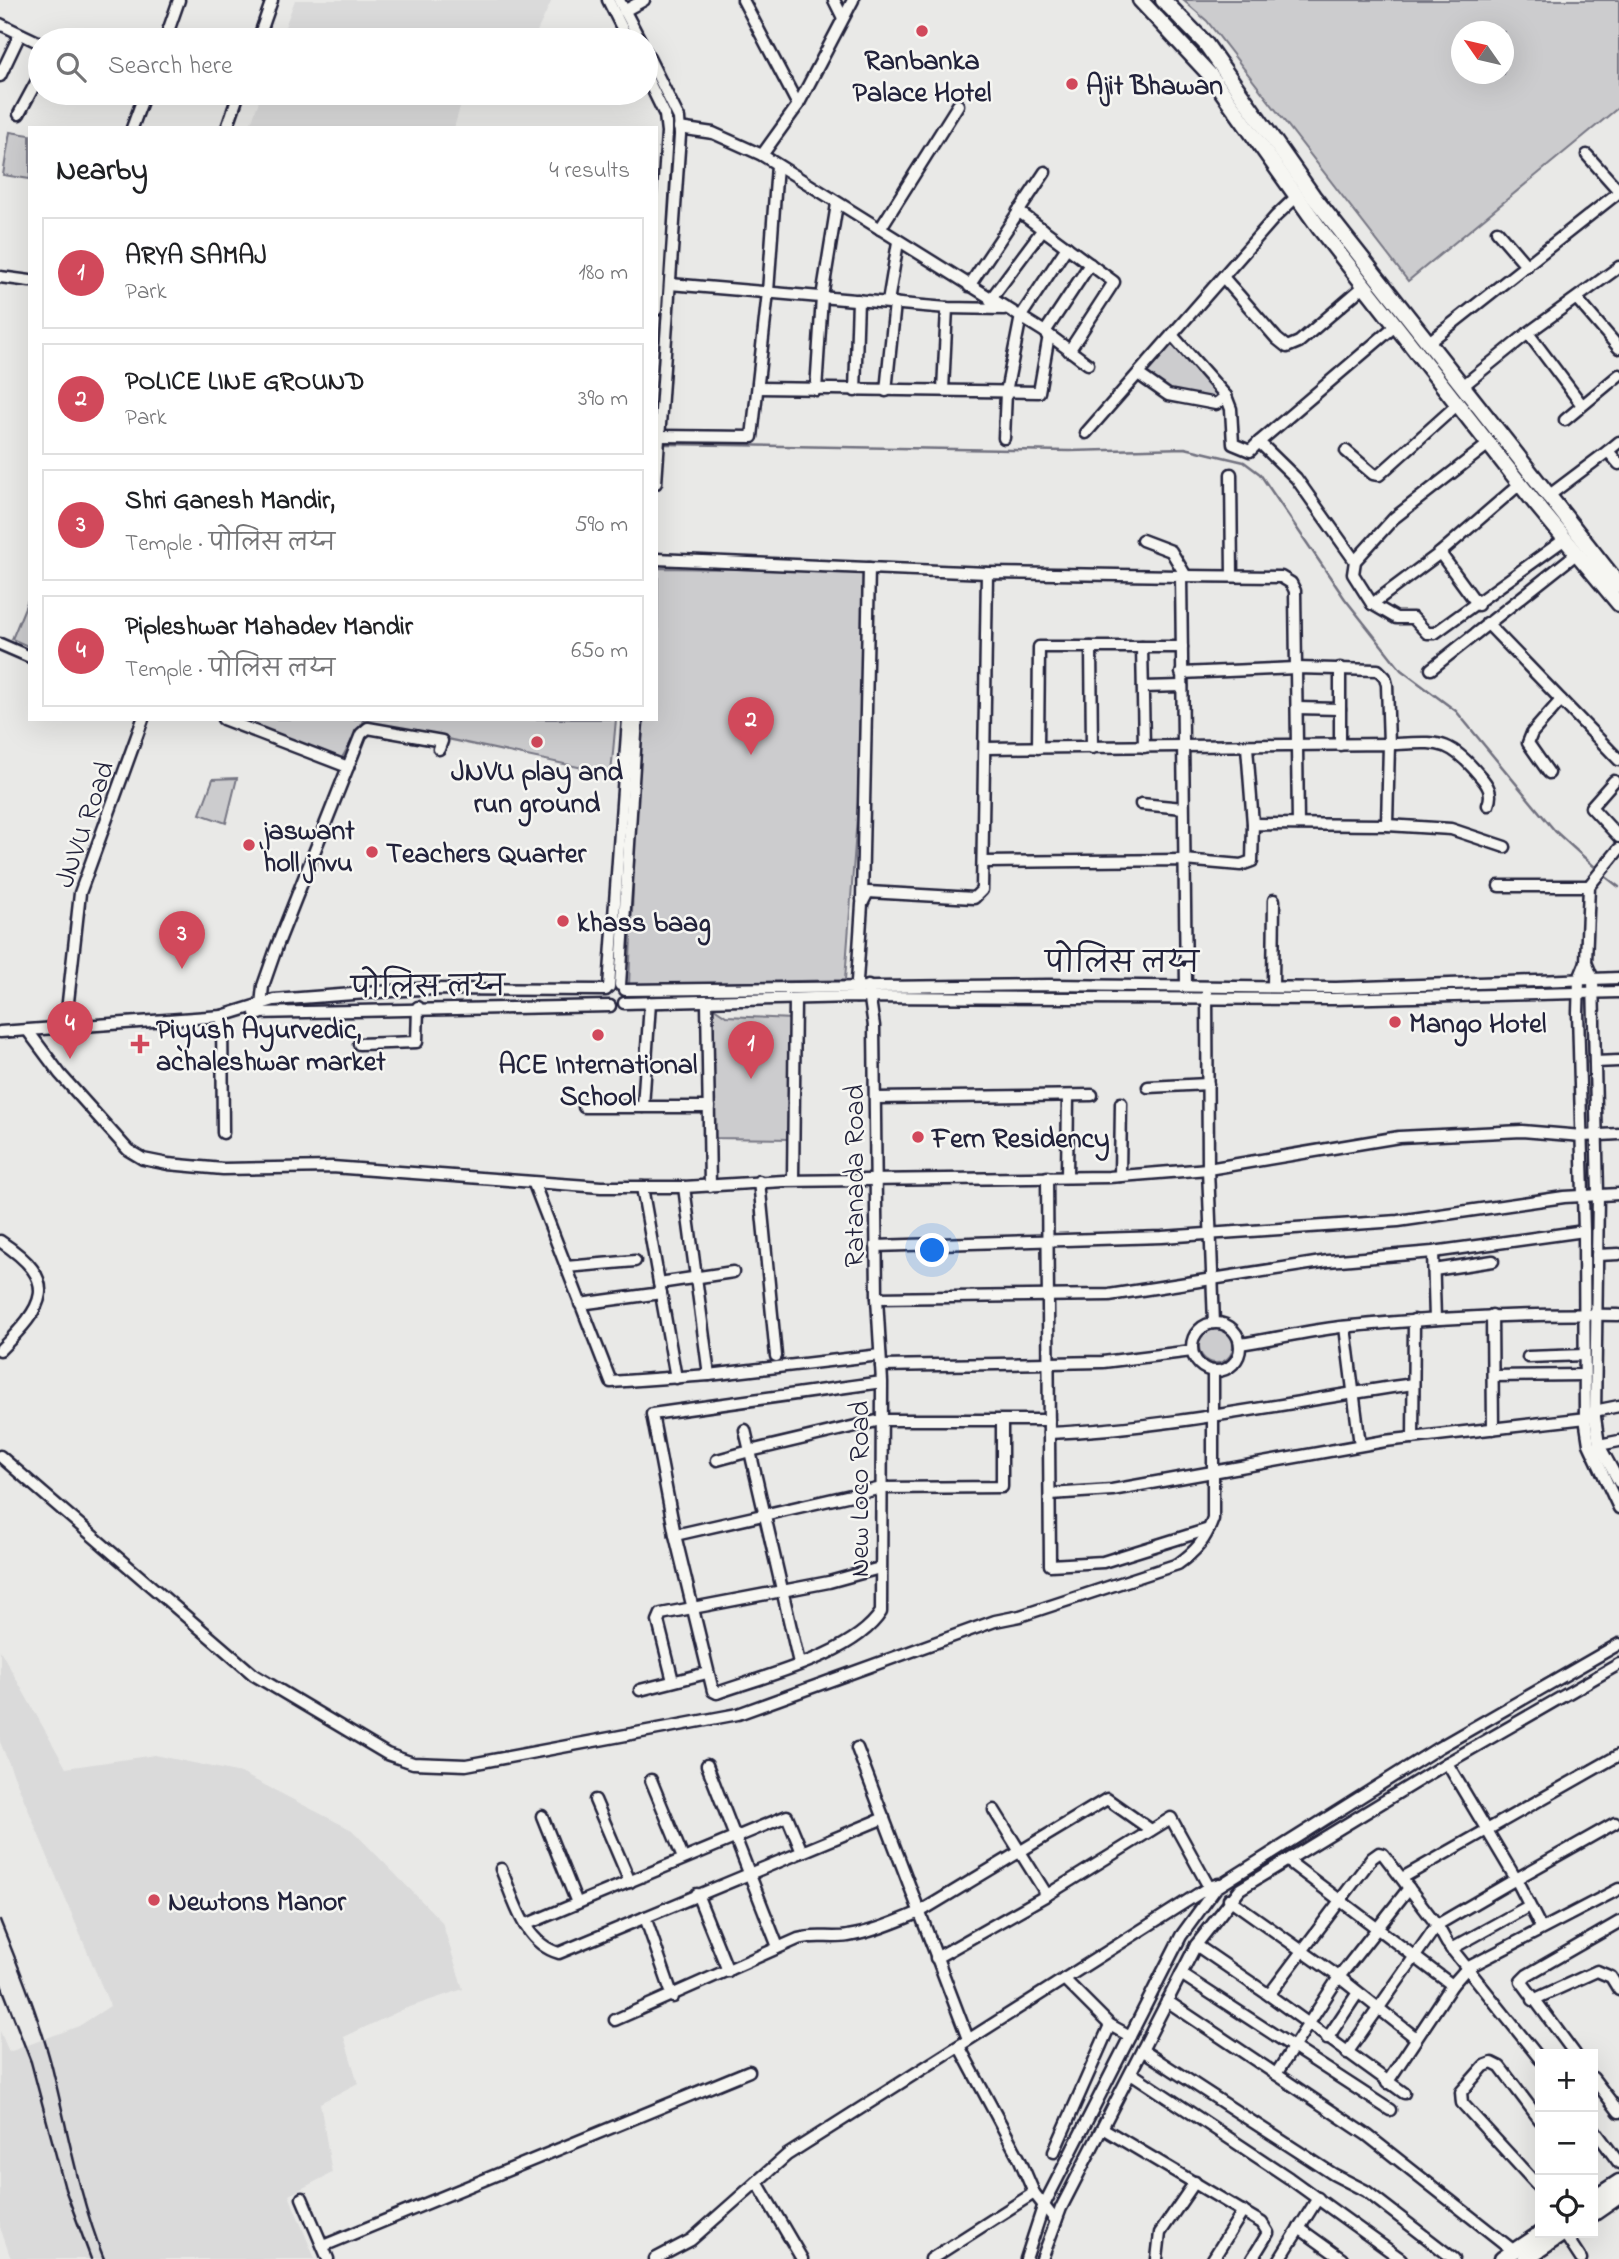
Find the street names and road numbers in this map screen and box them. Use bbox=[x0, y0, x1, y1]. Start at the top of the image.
street label: JNVU Road bbox=[46, 756, 127, 894]
street label: पोलिस लय्न bbox=[1043, 940, 1201, 986]
street label: पोलिस लय्न bbox=[349, 963, 507, 1011]
street label: Ratanada Road bbox=[836, 1084, 877, 1267]
street label: New Loco Road bbox=[841, 1400, 882, 1577]

